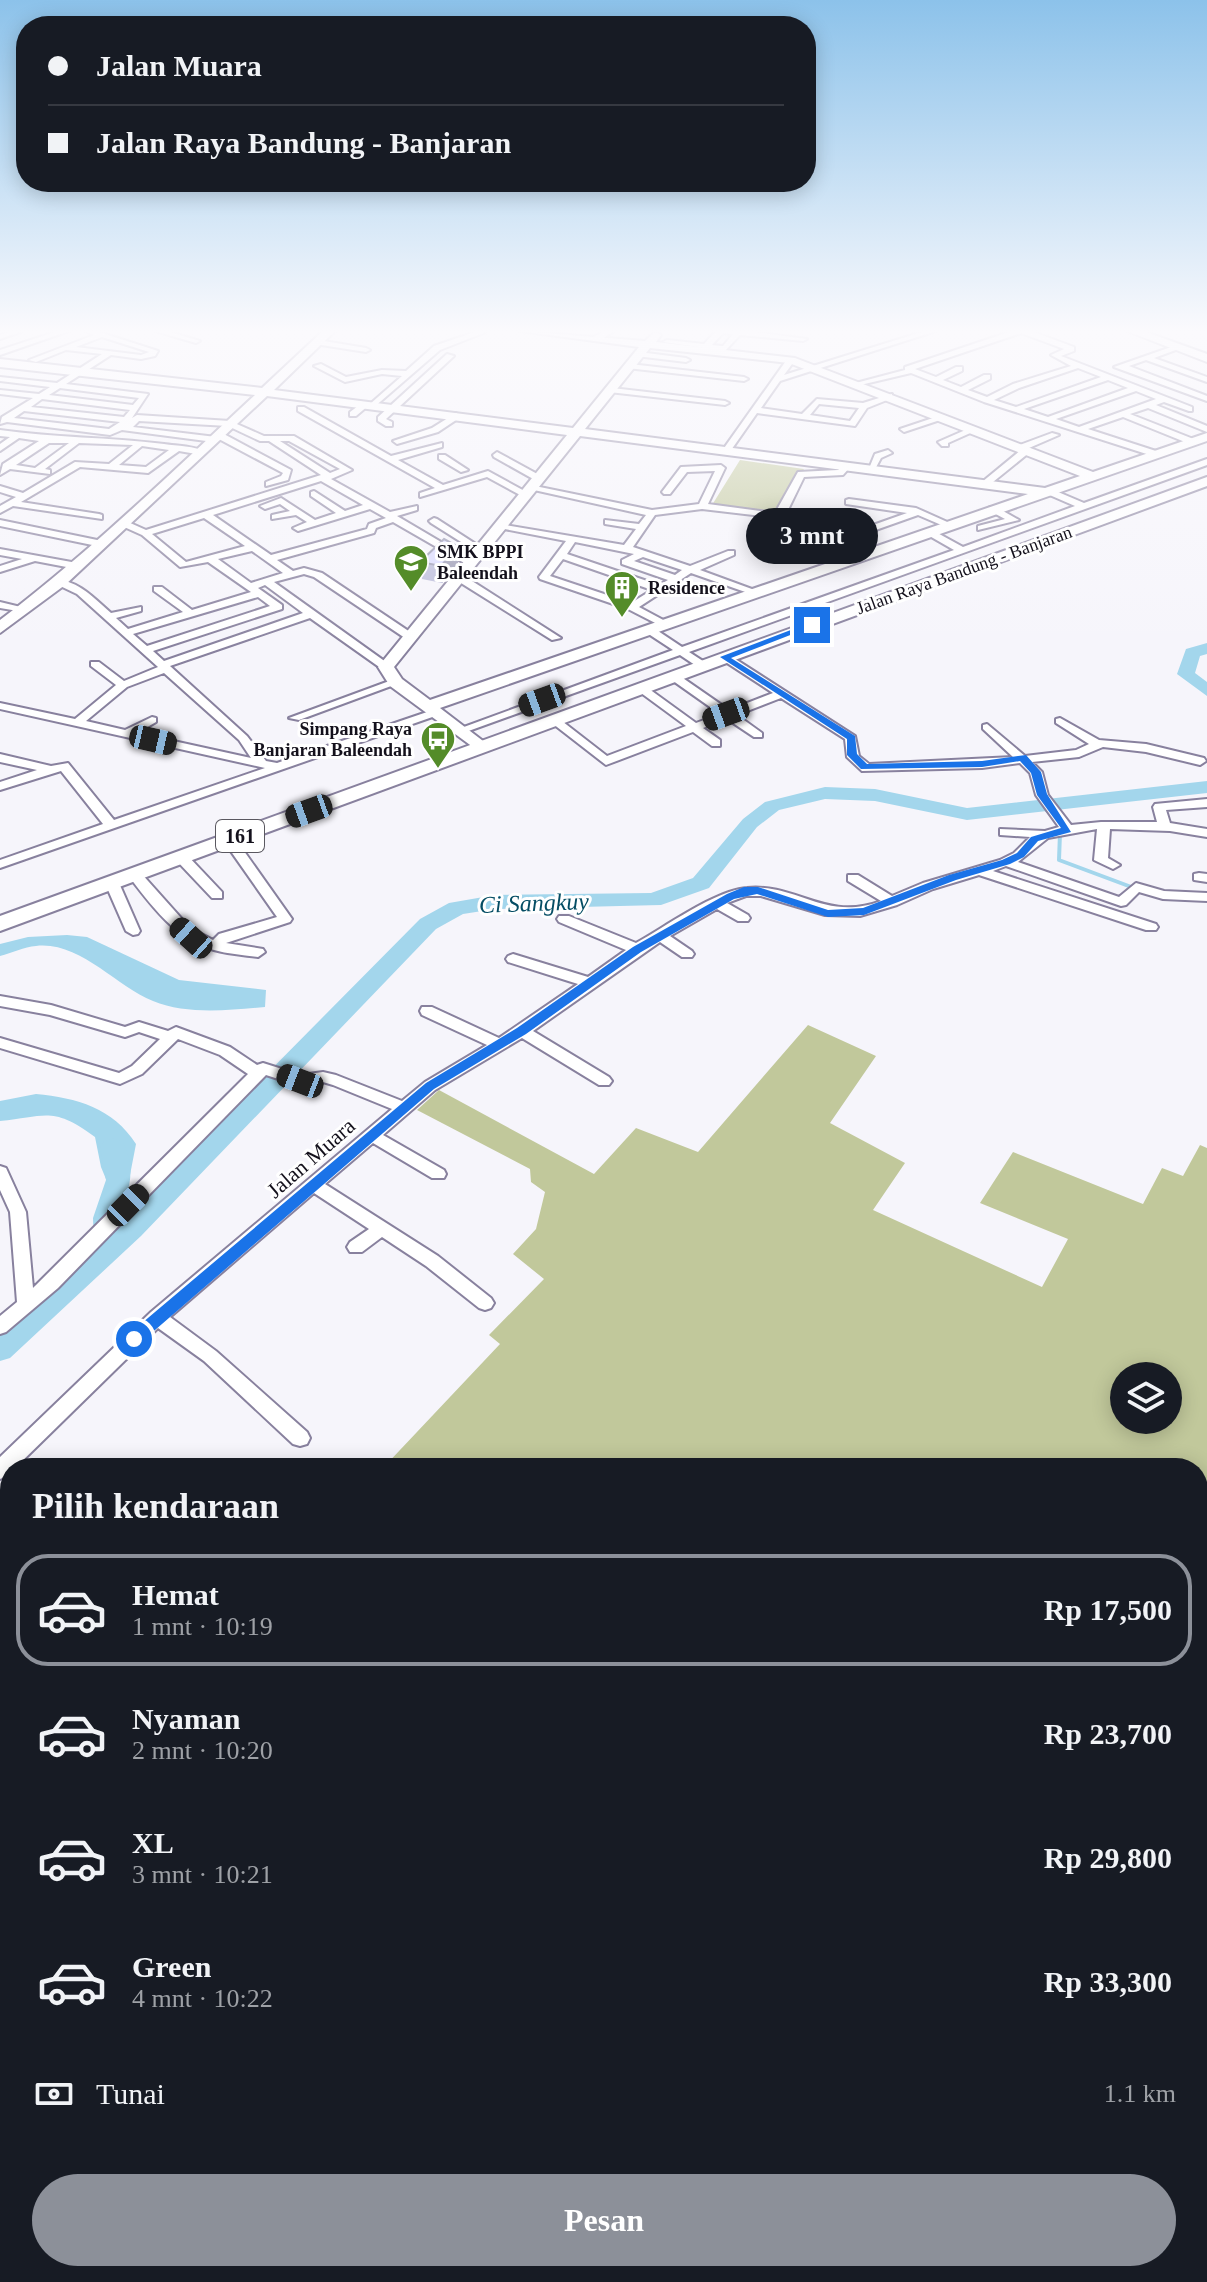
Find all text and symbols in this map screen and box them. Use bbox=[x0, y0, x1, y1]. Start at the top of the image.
text: Jalan Muara bbox=[96, 49, 262, 82]
text: Jalan Raya Bandung - Banjaran bbox=[96, 126, 511, 159]
callout: 3 mnt bbox=[746, 509, 878, 565]
text: 3 mnt bbox=[780, 521, 844, 550]
street label: Jalan Raya Bandung - Banjaran bbox=[853, 522, 1075, 618]
place label: SMK BPPI Baleendah bbox=[437, 542, 524, 583]
school or university icon: SMK BPPI Baleendah bbox=[392, 543, 430, 593]
building icon: Residence bbox=[603, 569, 641, 619]
place label: Residence bbox=[648, 578, 725, 598]
route end bbox=[794, 607, 830, 643]
car bbox=[515, 681, 569, 719]
car bbox=[699, 695, 753, 733]
place label: Simpang Raya Banjaran Baleendah bbox=[253, 719, 412, 760]
bus stop icon: Simpang Raya Banjaran Baleendah bbox=[419, 720, 457, 770]
car bbox=[127, 723, 179, 757]
car bbox=[282, 792, 336, 830]
road number: 161 bbox=[216, 820, 264, 852]
water label: Ci Sangkuy bbox=[479, 888, 590, 918]
car bbox=[165, 913, 217, 963]
car bbox=[273, 1061, 327, 1101]
street label: Jalan Muara bbox=[262, 1113, 360, 1203]
car bbox=[103, 1180, 153, 1230]
route start bbox=[116, 1321, 152, 1357]
map controls bbox=[1110, 1362, 1182, 1434]
button: layers bbox=[1110, 1362, 1182, 1434]
text: Pilih kendaraan bbox=[32, 1486, 279, 1526]
icon: car bbox=[36, 1574, 108, 1646]
text: Hemat bbox=[132, 1578, 219, 1611]
text: Rp 17,500 bbox=[1044, 1593, 1172, 1626]
text: 1 mnt · 10:19 bbox=[132, 1612, 273, 1641]
icon: car bbox=[36, 1698, 108, 1770]
text: Nyaman bbox=[132, 1702, 240, 1735]
text: Rp 23,700 bbox=[1044, 1717, 1172, 1750]
text: 2 mnt · 10:20 bbox=[132, 1736, 273, 1765]
icon: car bbox=[36, 1822, 108, 1894]
text: XL bbox=[132, 1826, 174, 1859]
text: Rp 29,800 bbox=[1044, 1841, 1172, 1874]
text: 3 mnt · 10:21 bbox=[132, 1860, 273, 1889]
icon: car bbox=[36, 1946, 108, 2018]
text: Green bbox=[132, 1950, 211, 1983]
text: Rp 33,300 bbox=[1044, 1965, 1172, 1998]
text: 4 mnt · 10:22 bbox=[132, 1984, 273, 2013]
icon: cash bbox=[32, 2072, 76, 2116]
text: Tunai bbox=[96, 2077, 165, 2110]
text: 1.1 km bbox=[1104, 2079, 1176, 2108]
button: Pesan bbox=[32, 2174, 1176, 2266]

